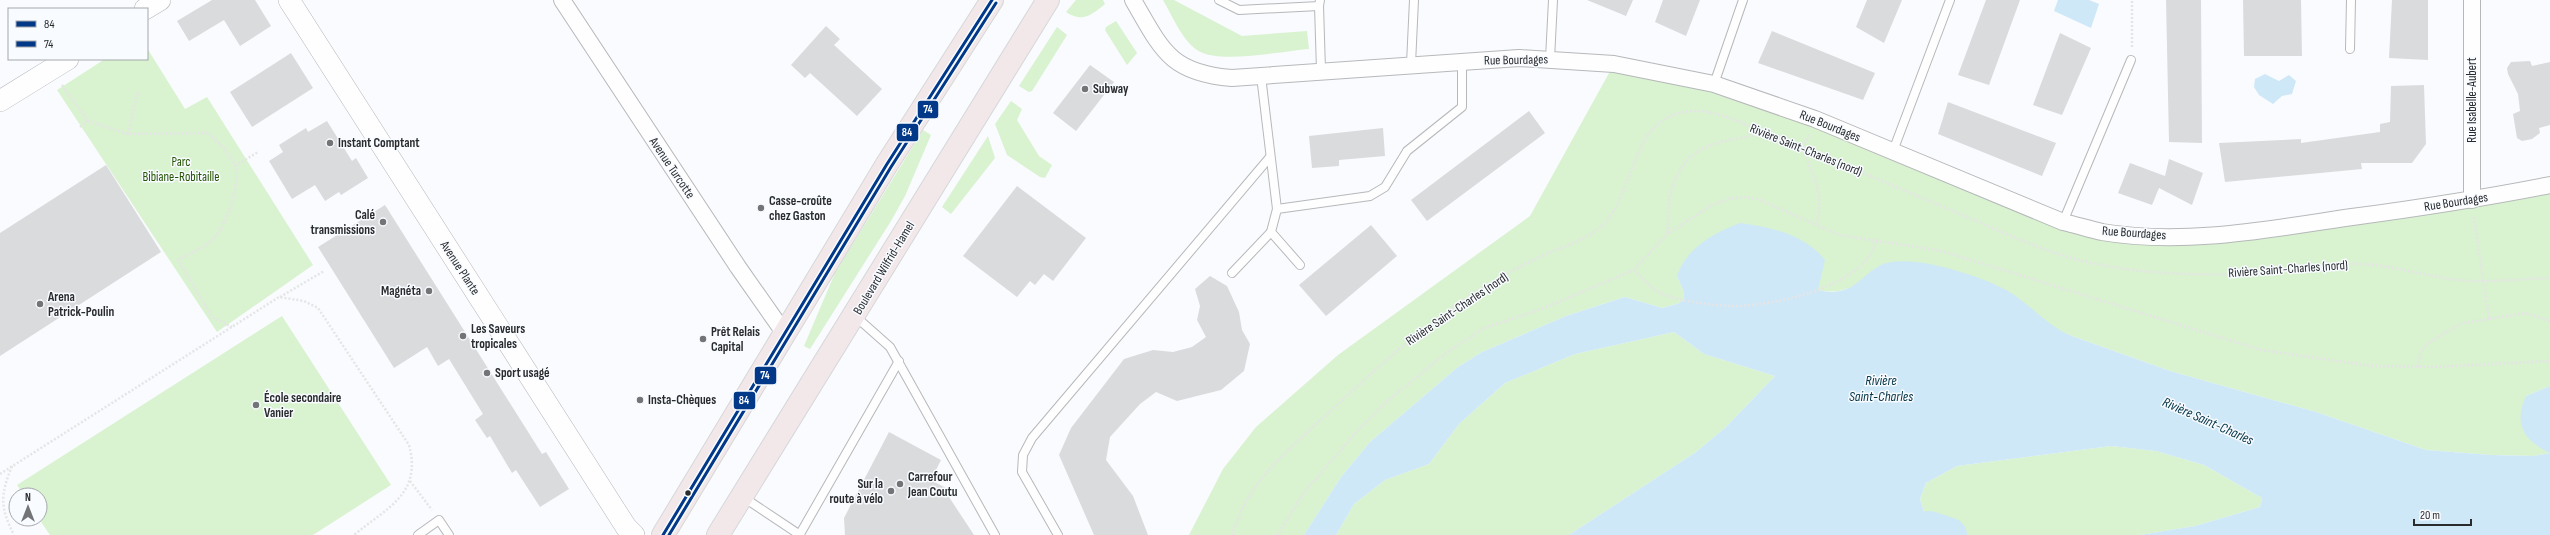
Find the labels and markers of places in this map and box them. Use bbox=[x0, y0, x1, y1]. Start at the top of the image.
place label: Subway bbox=[1093, 81, 1129, 97]
marker: Subway bbox=[1080, 84, 1090, 94]
place label: Instant Comptant bbox=[338, 135, 420, 151]
marker: Instant Comptant bbox=[325, 138, 335, 148]
place label: Casse-croûte chez Gaston bbox=[769, 193, 832, 224]
marker: Casse-croûte chez Gaston bbox=[756, 203, 766, 213]
place label: Calé transmissions bbox=[311, 207, 375, 238]
marker: Calé transmissions bbox=[378, 217, 388, 227]
place label: Magnéta bbox=[381, 283, 421, 299]
marker: Magnéta bbox=[424, 286, 434, 296]
place label: Arena Patrick-Poulin bbox=[47, 289, 114, 320]
marker: Arena Patrick-Poulin bbox=[35, 299, 45, 309]
place label: Les Saveurs tropicales bbox=[471, 321, 525, 352]
place label: Prêt Relais Capital bbox=[711, 324, 760, 355]
marker: Les Saveurs tropicales bbox=[458, 331, 468, 341]
marker: Prêt Relais Capital bbox=[698, 334, 708, 344]
place label: Sport usagé bbox=[495, 365, 550, 381]
marker: Sport usagé bbox=[482, 368, 492, 378]
place label: École secondaire Vanier bbox=[264, 390, 342, 421]
place label: Insta-Chèques bbox=[648, 392, 716, 408]
marker: Insta-Chèques bbox=[635, 395, 645, 405]
marker: École secondaire Vanier bbox=[251, 400, 261, 410]
place label: Carrefour Jean Coutu bbox=[907, 469, 958, 500]
place label: Sur la route à vélo bbox=[829, 476, 883, 507]
marker: Carrefour Jean Coutu bbox=[895, 479, 905, 489]
marker: Sur la route à vélo bbox=[886, 486, 896, 496]
unlabelled marker bbox=[683, 488, 693, 498]

